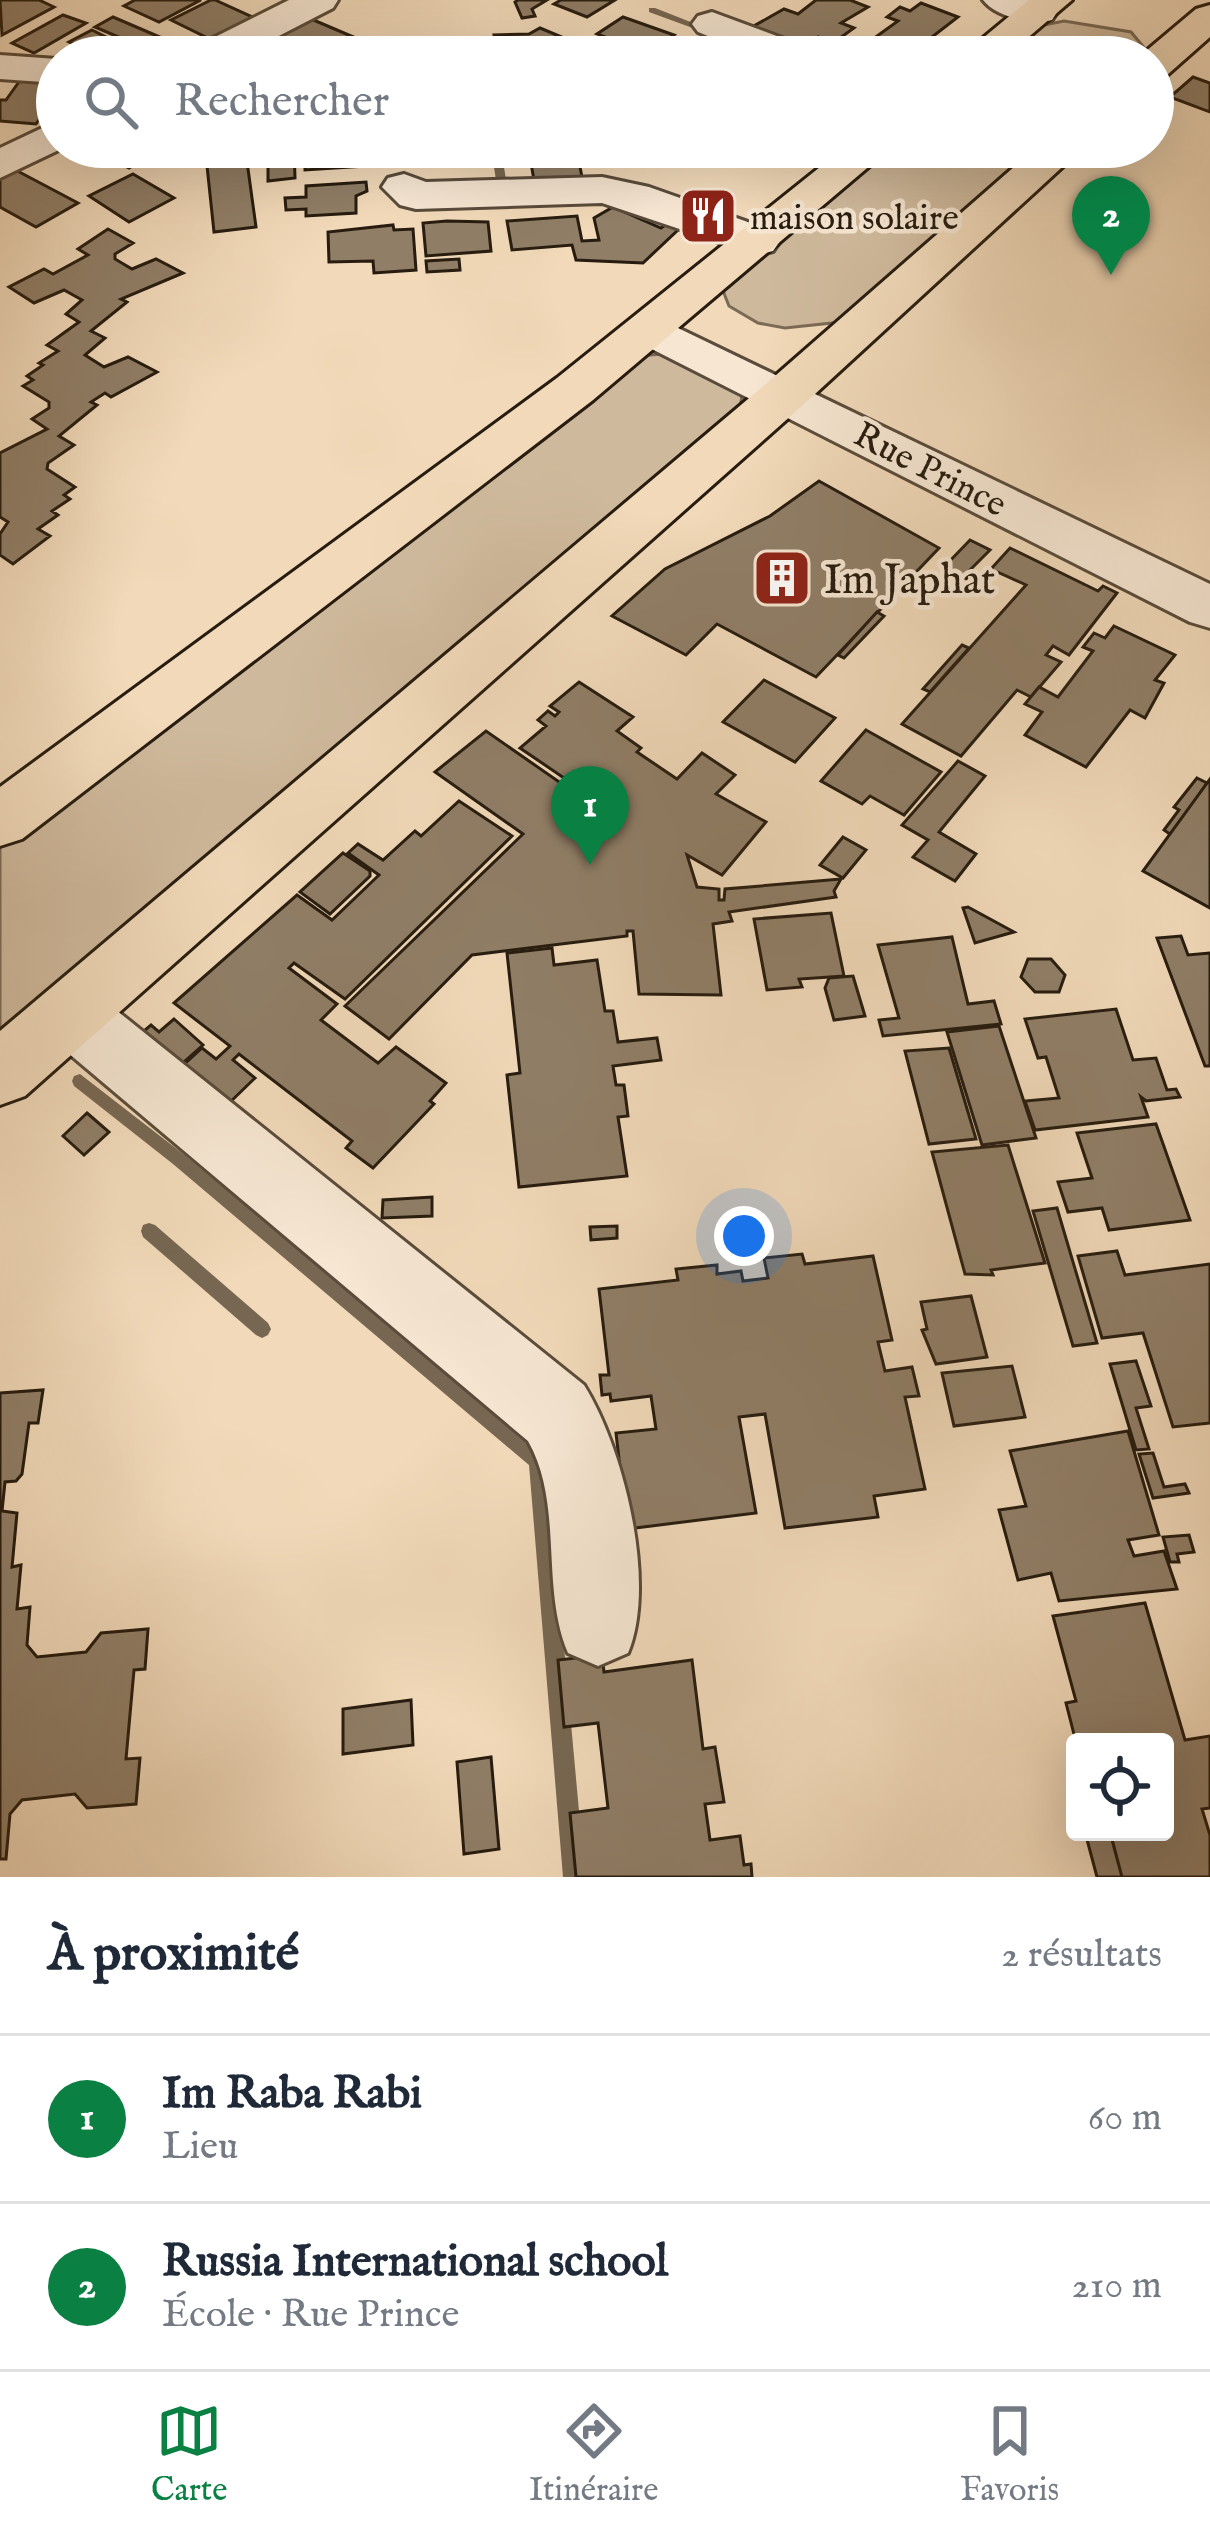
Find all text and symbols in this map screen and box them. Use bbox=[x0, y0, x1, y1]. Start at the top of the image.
search box bbox=[36, 36, 1174, 168]
icon: search bbox=[78, 69, 144, 135]
text: Rechercher bbox=[174, 74, 389, 131]
pin: 2 bbox=[1072, 176, 1150, 275]
restaurant icon: maison solaire bbox=[677, 185, 739, 247]
place label: maison solaire bbox=[750, 196, 959, 242]
street label: Rue Prince bbox=[846, 413, 1014, 529]
building icon: Im Japhat bbox=[751, 547, 813, 609]
place label: Im Japhat bbox=[824, 555, 995, 608]
pin: 1 bbox=[551, 766, 629, 865]
your location bbox=[714, 1206, 774, 1266]
map controls bbox=[1066, 1733, 1174, 1841]
button: locate bbox=[1066, 1733, 1174, 1841]
text: À proximité bbox=[48, 1923, 299, 1988]
text: 2 résultats bbox=[1001, 1931, 1162, 1980]
text: Im Raba Rabi bbox=[162, 2066, 422, 2123]
text: 1 bbox=[80, 2094, 94, 2143]
text: 60 m bbox=[1088, 2094, 1162, 2143]
text: Lieu bbox=[162, 2123, 238, 2172]
text: Russia International school bbox=[162, 2234, 668, 2291]
text: 2 bbox=[78, 2262, 96, 2311]
text: 210 m bbox=[1072, 2262, 1162, 2311]
text: École · Rue Prince bbox=[162, 2291, 460, 2340]
tab: Carte bbox=[151, 2398, 227, 2512]
tab: Itinéraire bbox=[529, 2398, 658, 2512]
tab: Favoris bbox=[960, 2398, 1059, 2512]

